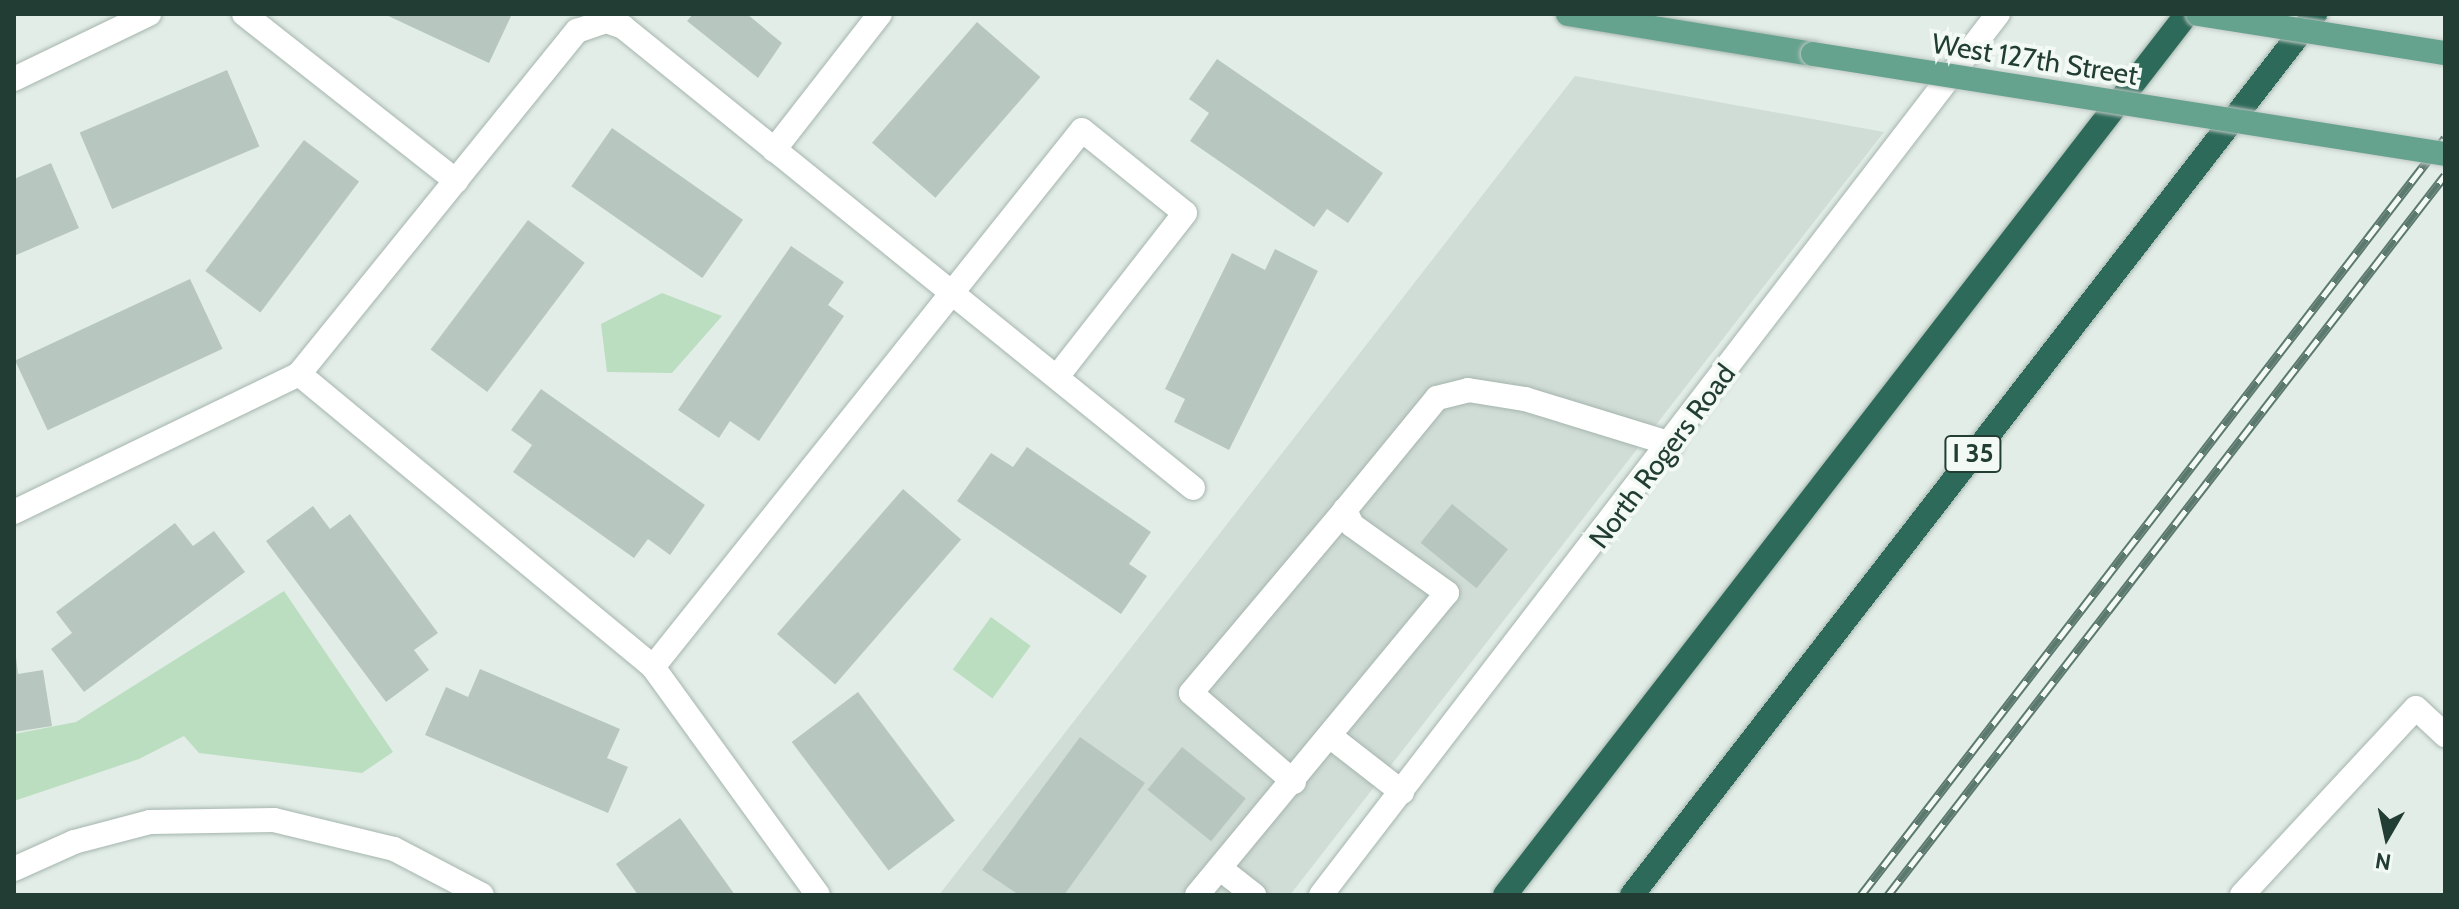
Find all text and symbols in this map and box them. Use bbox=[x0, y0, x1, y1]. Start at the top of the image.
street label: West 127th Street bbox=[1930, 26, 2140, 92]
street label: North Rogers Road bbox=[1582, 357, 1742, 555]
road number: I 35 bbox=[1943, 432, 2003, 476]
north arrow bbox=[2347, 797, 2427, 877]
text: N bbox=[2373, 847, 2393, 876]

